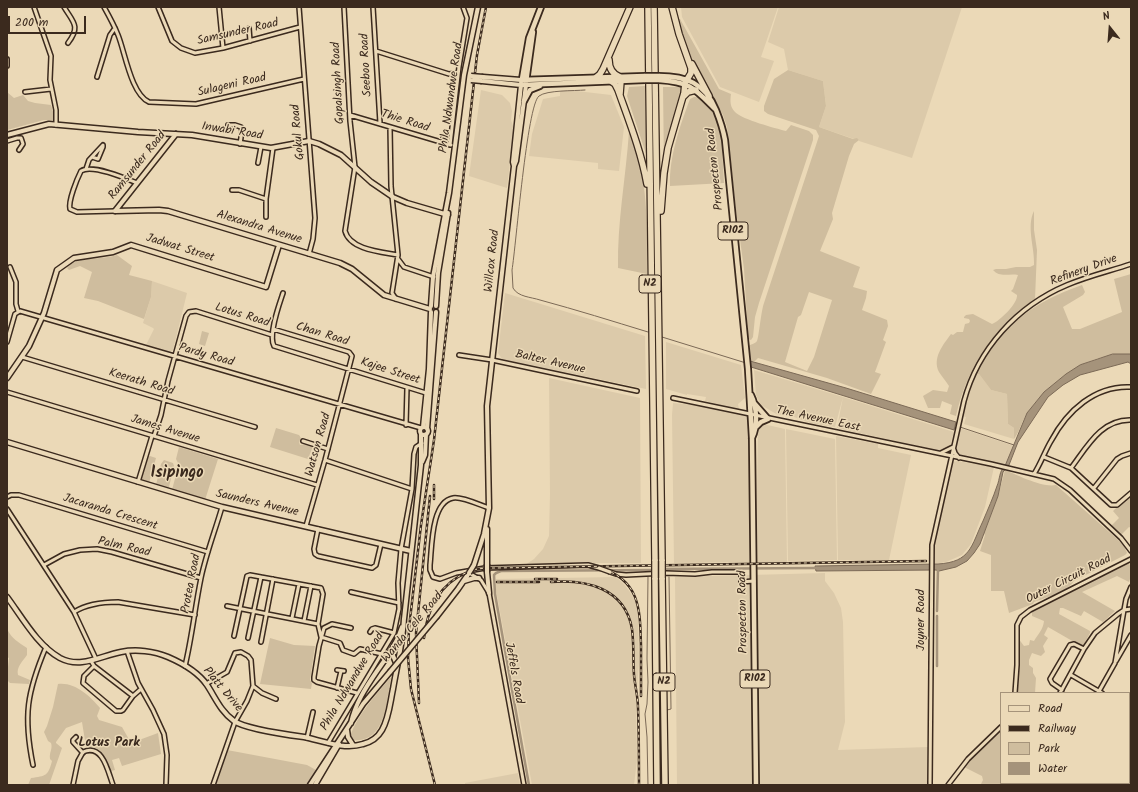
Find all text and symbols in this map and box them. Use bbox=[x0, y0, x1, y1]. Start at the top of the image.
text: N bbox=[1101, 7, 1112, 26]
scale bar bbox=[10, 8, 88, 34]
north arrow bbox=[1090, 8, 1130, 48]
text: 200 m bbox=[15, 13, 48, 32]
street label: Samsunder Road bbox=[196, 17, 280, 49]
street label: Seeboo Road bbox=[358, 33, 376, 97]
street label: Gopalsingh Road bbox=[330, 41, 348, 125]
street label: Phila Ndwandwe Road bbox=[437, 42, 467, 154]
street label: Sulageni Road bbox=[196, 71, 268, 101]
street label: Gokul Road bbox=[289, 103, 309, 161]
street label: Thie Road bbox=[379, 108, 431, 136]
street label: Inwabi Road bbox=[200, 120, 264, 144]
street label: Prospecton Road bbox=[705, 127, 727, 211]
street label: Ramsunder Road bbox=[106, 129, 170, 203]
street label: Alexandra Avenue bbox=[215, 208, 303, 248]
road number: R102 bbox=[718, 222, 748, 240]
street label: Willcox Road bbox=[483, 229, 503, 293]
street label: Jadwat Street bbox=[144, 232, 216, 266]
street label: Refinery Drive bbox=[1049, 252, 1119, 290]
road number: N2 bbox=[639, 275, 661, 293]
street label: Lotus Road bbox=[213, 301, 271, 331]
street label: Chan Road bbox=[294, 320, 350, 350]
street label: Pardy Road bbox=[177, 341, 235, 371]
street label: Baltex Avenue bbox=[514, 348, 586, 378]
street label: Kajee Street bbox=[358, 356, 422, 388]
street label: Keerath Road bbox=[107, 366, 175, 400]
street label: The Avenue East bbox=[775, 404, 861, 436]
street label: Watson Road bbox=[303, 412, 335, 478]
street label: James Avenue bbox=[129, 413, 201, 447]
district label: Isipingo bbox=[150, 464, 204, 484]
street label: Saunders Avenue bbox=[214, 487, 300, 521]
street label: Jacaranda Crescent bbox=[61, 492, 159, 534]
street label: Palm Road bbox=[96, 535, 152, 561]
street label: Outer Circuit Road bbox=[1024, 552, 1114, 608]
street label: Protea Road bbox=[179, 553, 205, 615]
street label: Prospecton Road bbox=[736, 570, 752, 654]
street label: Joyner Road bbox=[915, 589, 929, 651]
street label: Wanda Cele Road bbox=[379, 590, 447, 666]
street label: Phila Ndwandwe Road bbox=[318, 630, 388, 734]
street label: Jeffels Road bbox=[500, 641, 526, 705]
street label: Platt Drive bbox=[199, 665, 245, 715]
road number: R102 bbox=[740, 670, 770, 688]
road number: N2 bbox=[653, 673, 675, 691]
legend bbox=[1000, 692, 1130, 784]
text: Road bbox=[1038, 699, 1062, 718]
text: Railway bbox=[1038, 719, 1076, 738]
district label: Lotus Park bbox=[78, 736, 140, 752]
text: Park bbox=[1038, 739, 1060, 758]
text: Water bbox=[1038, 759, 1067, 778]

